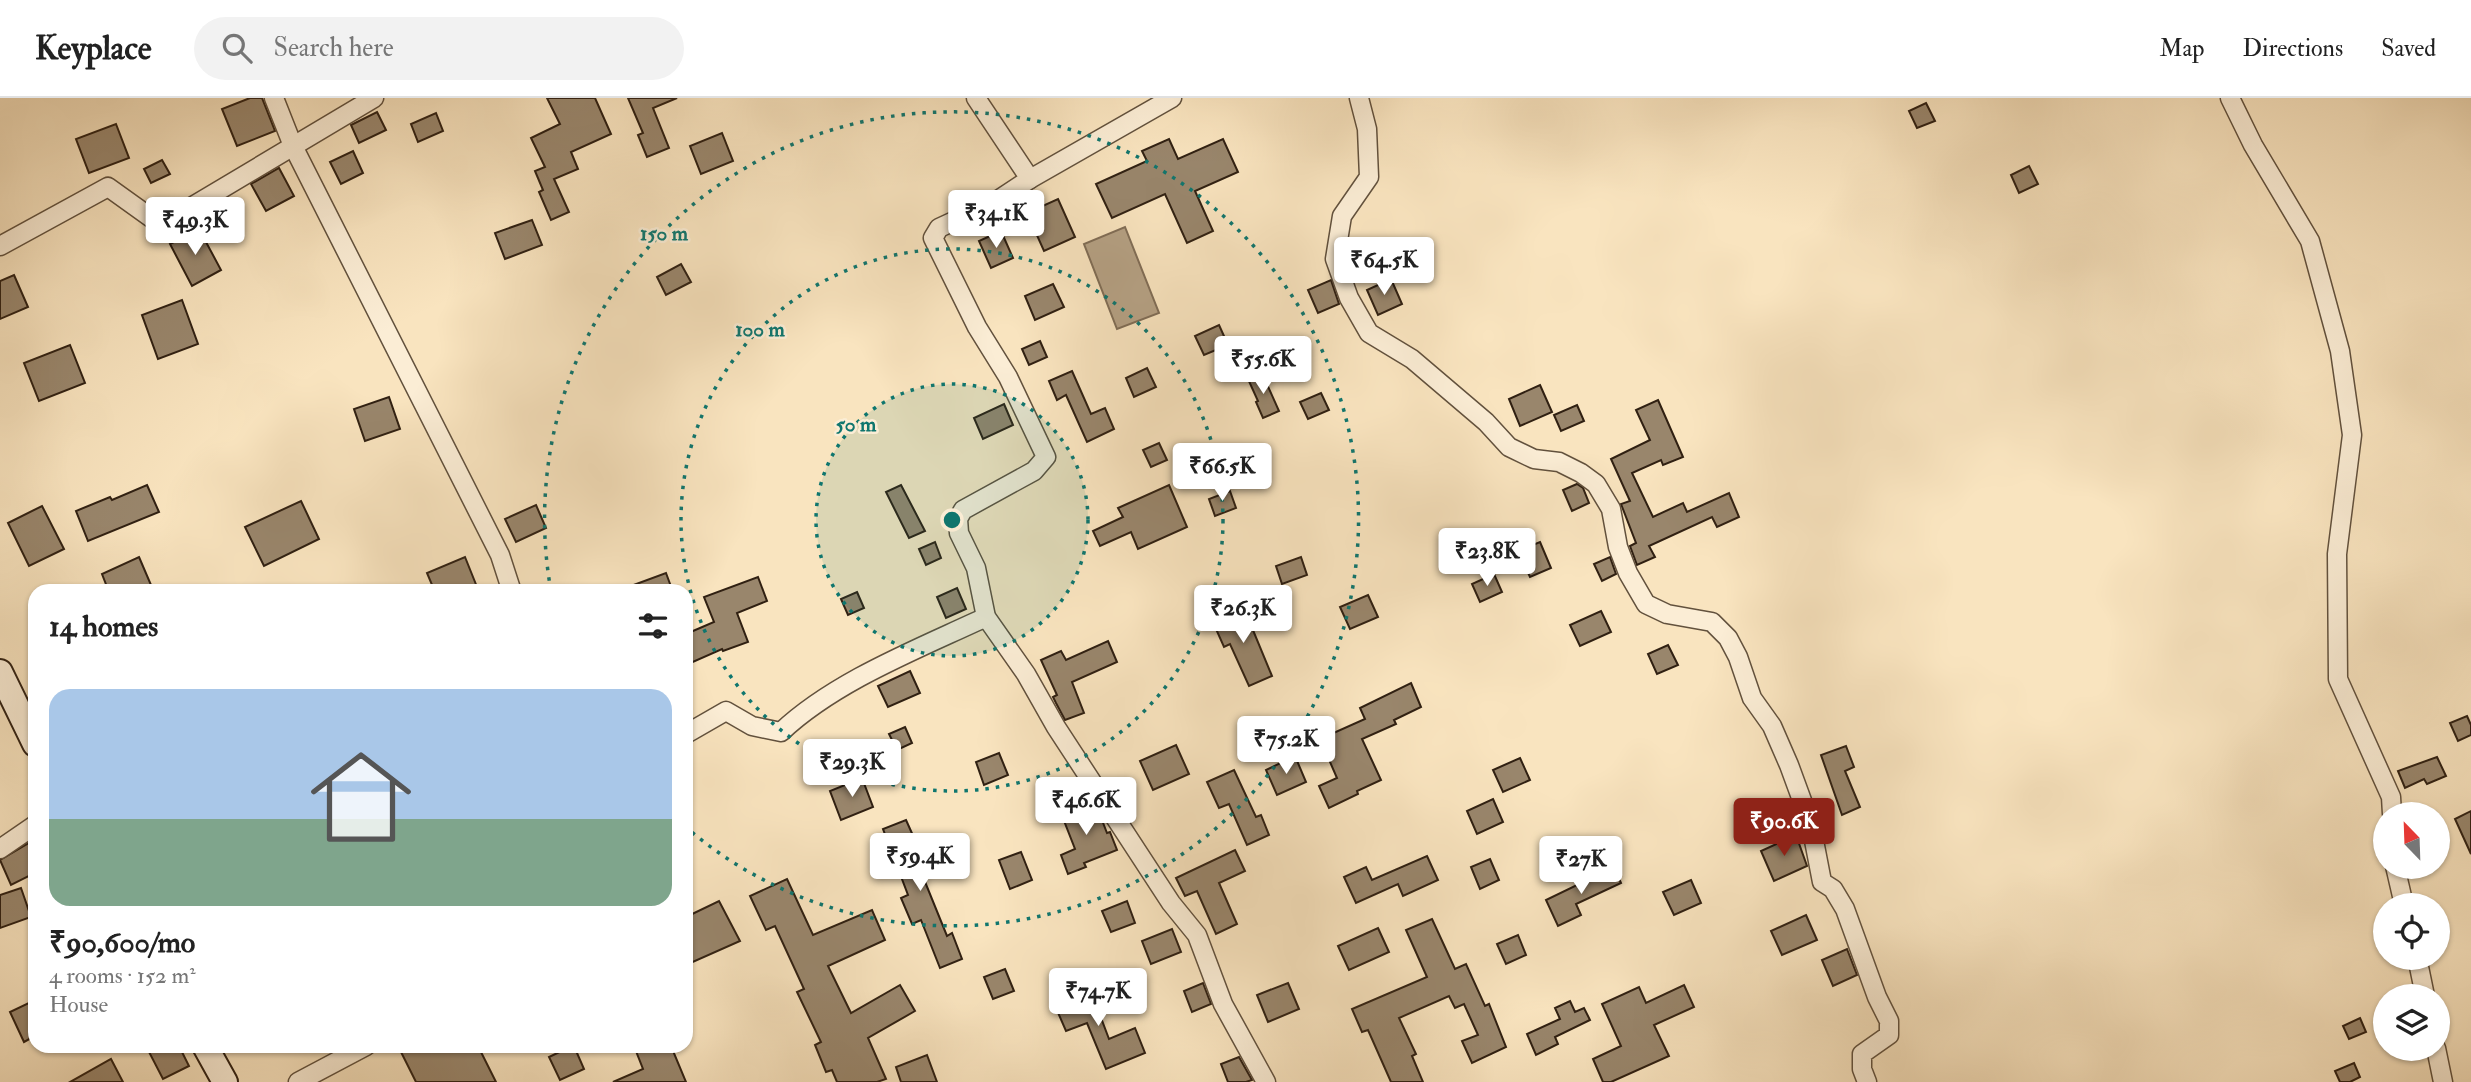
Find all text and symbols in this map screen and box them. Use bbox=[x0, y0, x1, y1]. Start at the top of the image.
search box bbox=[194, 17, 684, 80]
text: Keyplace bbox=[35, 28, 152, 69]
icon: search bbox=[218, 29, 256, 67]
text: Search here bbox=[274, 32, 394, 64]
text: Map bbox=[2159, 33, 2204, 64]
text: Directions bbox=[2242, 33, 2343, 64]
text: Saved bbox=[2381, 33, 2436, 64]
pin: ₹34.1K bbox=[939, 190, 1053, 250]
pin: ₹49.3K bbox=[138, 198, 252, 257]
text: ₹34.1K bbox=[964, 198, 1028, 227]
text: ₹49.3K bbox=[162, 205, 228, 234]
text: 150 m bbox=[640, 220, 689, 247]
pin: ₹64.5K bbox=[1327, 238, 1441, 297]
text: ₹64.5K bbox=[1350, 245, 1418, 274]
text: 100 m bbox=[735, 316, 786, 343]
pin: ₹55.6K bbox=[1206, 336, 1320, 396]
text: ₹55.6K bbox=[1230, 344, 1296, 373]
text: 50 m bbox=[836, 411, 877, 438]
pin: ₹66.5K bbox=[1165, 444, 1279, 503]
text: ₹66.5K bbox=[1189, 451, 1255, 480]
centre of rings bbox=[940, 508, 964, 532]
pin: ₹23.8K bbox=[1430, 528, 1544, 588]
text: ₹23.8K bbox=[1455, 536, 1519, 565]
pin: ₹26.3K bbox=[1186, 586, 1300, 645]
text: ₹26.3K bbox=[1210, 593, 1276, 622]
icon: filters bbox=[634, 607, 672, 645]
text: 14 homes bbox=[49, 608, 158, 645]
pin: ₹75.2K bbox=[1229, 716, 1343, 776]
text: ₹75.2K bbox=[1253, 724, 1319, 753]
icon: home bbox=[298, 734, 424, 860]
pin: ₹29.3K bbox=[795, 740, 909, 799]
text: ₹29.3K bbox=[819, 747, 885, 776]
pin: ₹46.6K bbox=[1029, 778, 1143, 837]
text: ₹46.6K bbox=[1051, 785, 1121, 814]
pin: ₹90.6K bbox=[1727, 798, 1841, 858]
north arrow bbox=[2373, 802, 2450, 878]
map controls bbox=[2373, 802, 2450, 1061]
text: ₹90.6K bbox=[1750, 806, 1818, 835]
pin: ₹59.4K bbox=[863, 834, 977, 893]
pin: ₹27K bbox=[1540, 836, 1622, 896]
text: ₹59.4K bbox=[886, 841, 954, 870]
text: ₹27K bbox=[1555, 844, 1607, 873]
button: locate bbox=[2373, 893, 2450, 970]
text: ₹90,600/mo bbox=[49, 924, 195, 961]
text: 4 rooms · 152 m² bbox=[49, 961, 196, 990]
pin: ₹74.7K bbox=[1041, 968, 1155, 1028]
text: ₹74.7K bbox=[1065, 976, 1131, 1005]
button: layers bbox=[2373, 984, 2450, 1061]
text: House bbox=[49, 990, 108, 1019]

